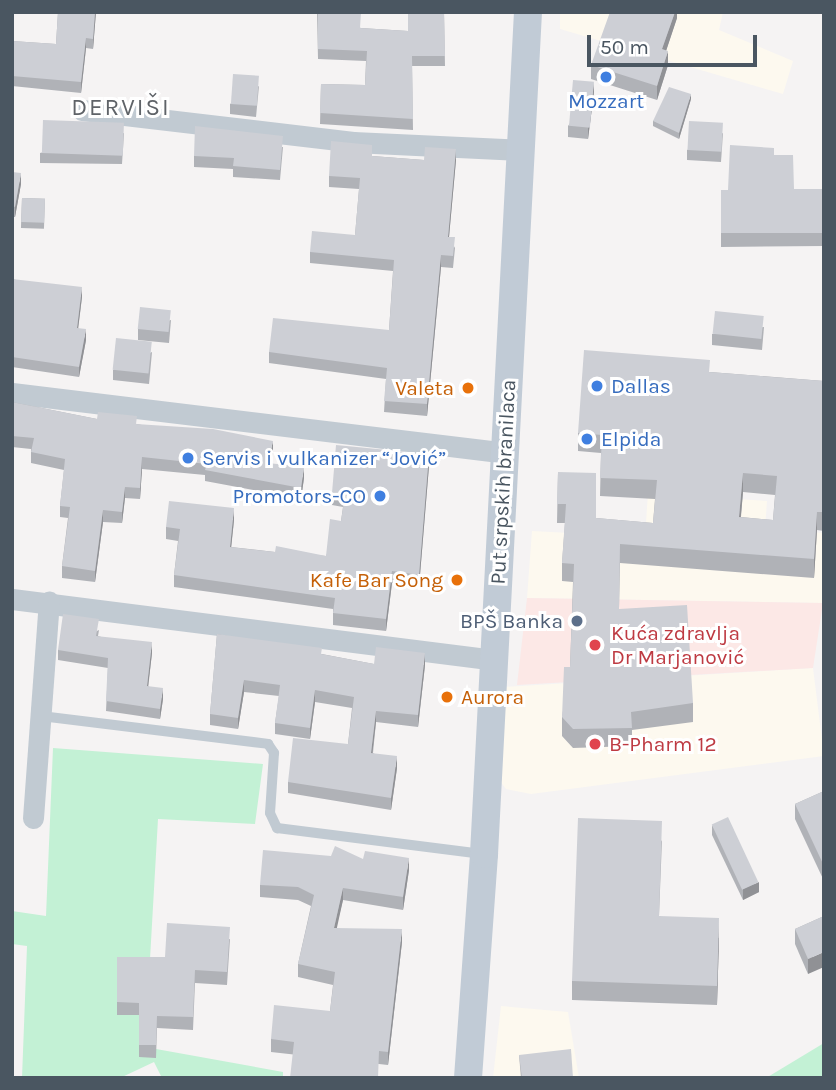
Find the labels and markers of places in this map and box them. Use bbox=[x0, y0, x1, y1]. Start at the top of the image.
marker: Mozzart bbox=[598, 69, 614, 85]
place label: Mozzart bbox=[568, 88, 644, 114]
place label: Dallas bbox=[611, 373, 671, 399]
place label: Valeta bbox=[395, 375, 454, 401]
marker: Dallas bbox=[589, 378, 605, 394]
marker: Valeta bbox=[460, 380, 476, 396]
place label: Elpida bbox=[601, 426, 661, 452]
marker: Elpida bbox=[579, 431, 595, 447]
place label: Servis i vulkanizer “Jović” bbox=[202, 445, 446, 471]
marker: Servis i vulkanizer “Jović” bbox=[180, 450, 196, 466]
place label: Promotors-CO bbox=[232, 483, 366, 509]
marker: Promotors-CO bbox=[372, 488, 388, 504]
place label: Kafe Bar Song bbox=[310, 567, 443, 593]
marker: Kafe Bar Song bbox=[449, 572, 465, 588]
place label: BPŠ Banka bbox=[460, 608, 563, 634]
marker: BPŠ Banka bbox=[569, 613, 585, 629]
place label: Kuća zdravlja Dr Marjanović bbox=[611, 620, 744, 670]
marker: Kuća zdravlja Dr Marjanović bbox=[585, 635, 605, 655]
place label: Aurora bbox=[461, 684, 524, 710]
marker: Aurora bbox=[439, 689, 455, 705]
place label: B-Pharm 12 bbox=[609, 731, 717, 757]
marker: B-Pharm 12 bbox=[587, 736, 603, 752]

